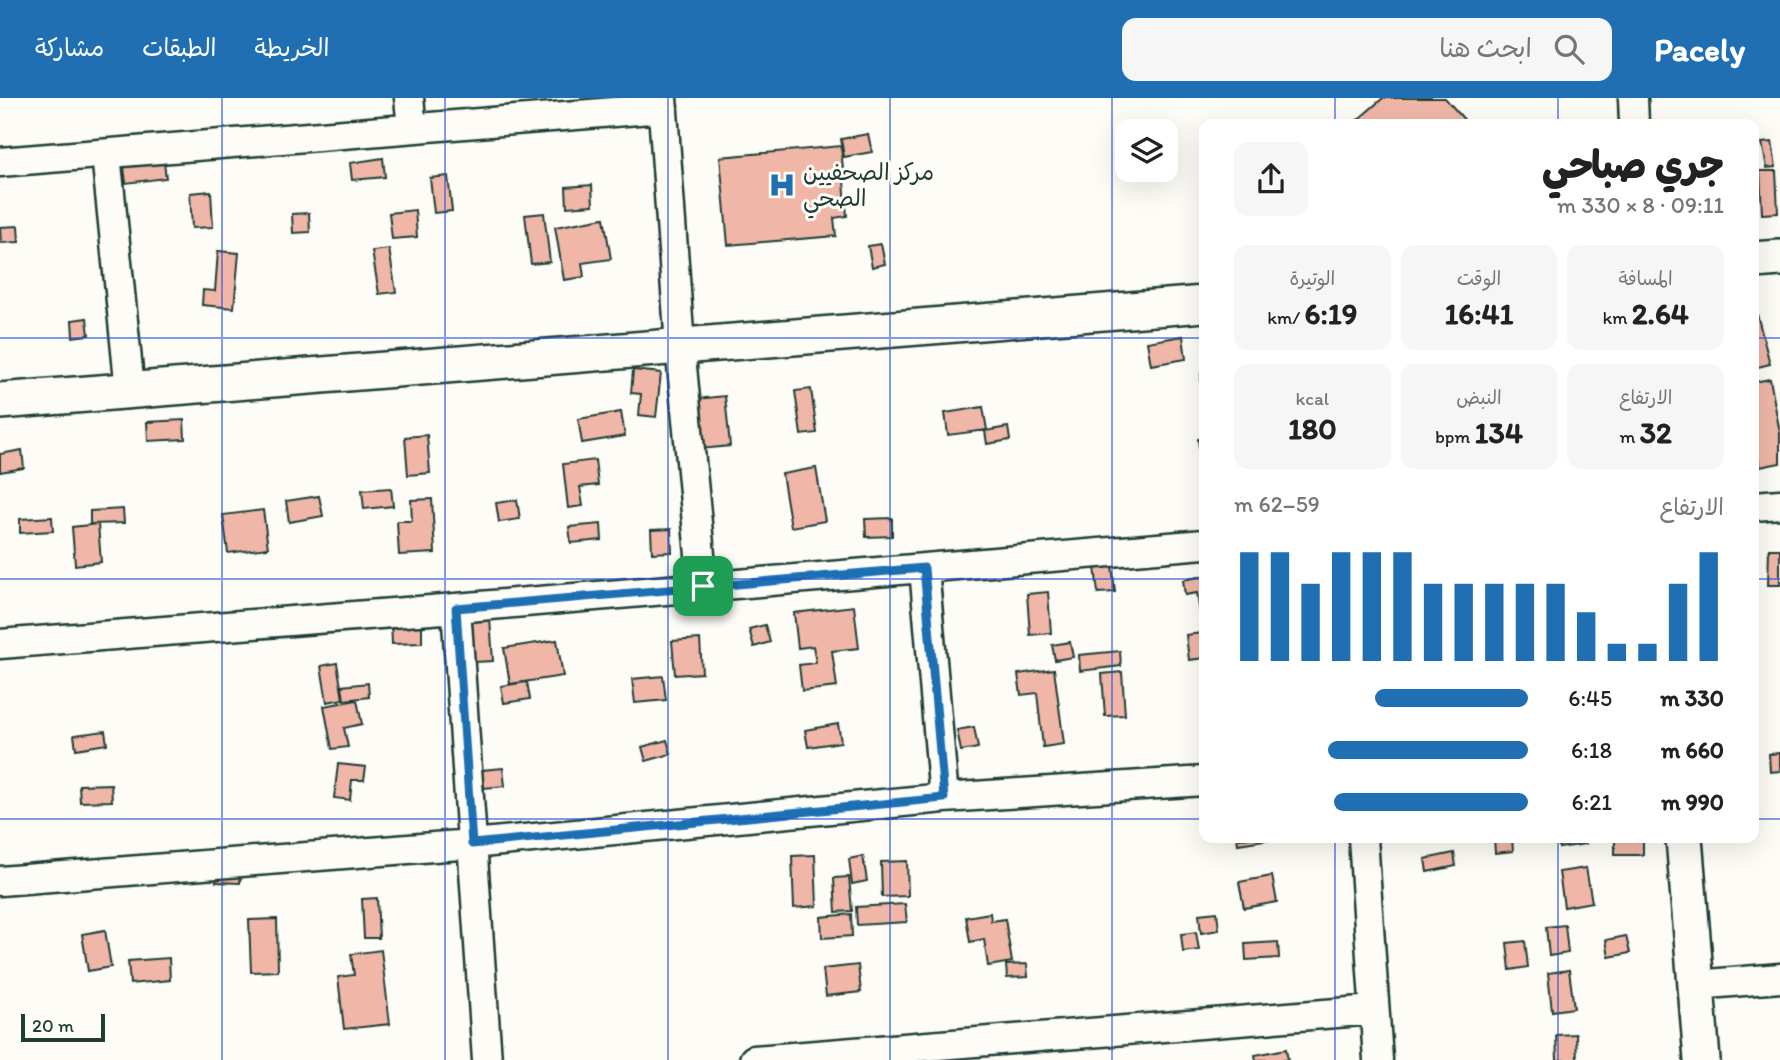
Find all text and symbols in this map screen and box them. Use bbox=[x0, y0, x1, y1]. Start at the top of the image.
search box bbox=[1122, 18, 1612, 81]
icon: search bbox=[1550, 30, 1588, 68]
text: Pacely bbox=[1654, 30, 1745, 69]
text: ابحث هنا bbox=[1439, 32, 1532, 64]
text: مشاركة bbox=[35, 33, 104, 62]
text: الطبقات bbox=[142, 33, 217, 62]
text: الخريطة bbox=[255, 33, 329, 62]
map controls bbox=[1115, 119, 1178, 182]
button: layers bbox=[1115, 119, 1178, 182]
button: share bbox=[1234, 142, 1308, 216]
text: جري صباحي bbox=[1542, 142, 1724, 188]
place label: مركز الصحفيين الصحي bbox=[803, 158, 934, 219]
hospital icon: مركز الصحفيين الصحي bbox=[767, 170, 797, 200]
text: 09:11 · 8 × 330 m bbox=[1557, 191, 1724, 219]
text: الوتيرة bbox=[1289, 267, 1335, 290]
text: الوقت bbox=[1457, 267, 1501, 290]
text: المسافة bbox=[1619, 267, 1673, 290]
text: 6:19 bbox=[1305, 295, 1357, 332]
text: 16:41 bbox=[1444, 295, 1514, 332]
text: 2.64 bbox=[1632, 295, 1689, 332]
text: /km bbox=[1267, 306, 1305, 329]
text: km bbox=[1602, 306, 1632, 329]
text: النبض bbox=[1456, 386, 1502, 409]
text: الارتفاع bbox=[1619, 386, 1672, 409]
text: kcal bbox=[1295, 387, 1329, 410]
text: 180 bbox=[1288, 410, 1337, 447]
text: 134 bbox=[1475, 414, 1523, 451]
text: 32 bbox=[1640, 414, 1672, 451]
text: bpm bbox=[1435, 425, 1475, 448]
text: m bbox=[1619, 425, 1640, 448]
text: 59–62 m bbox=[1234, 490, 1320, 518]
text: الارتفاع bbox=[1660, 493, 1724, 521]
pin bbox=[673, 556, 733, 616]
icon: arrive bbox=[684, 567, 722, 605]
text: 6:45 bbox=[1568, 684, 1612, 712]
text: 330 m bbox=[1660, 684, 1724, 712]
text: 6:18 bbox=[1571, 736, 1612, 764]
text: 660 m bbox=[1661, 736, 1724, 764]
text: 6:21 bbox=[1571, 788, 1612, 816]
text: 990 m bbox=[1661, 788, 1724, 816]
scale bar bbox=[21, 1011, 105, 1043]
text: 20 m bbox=[32, 1014, 74, 1037]

